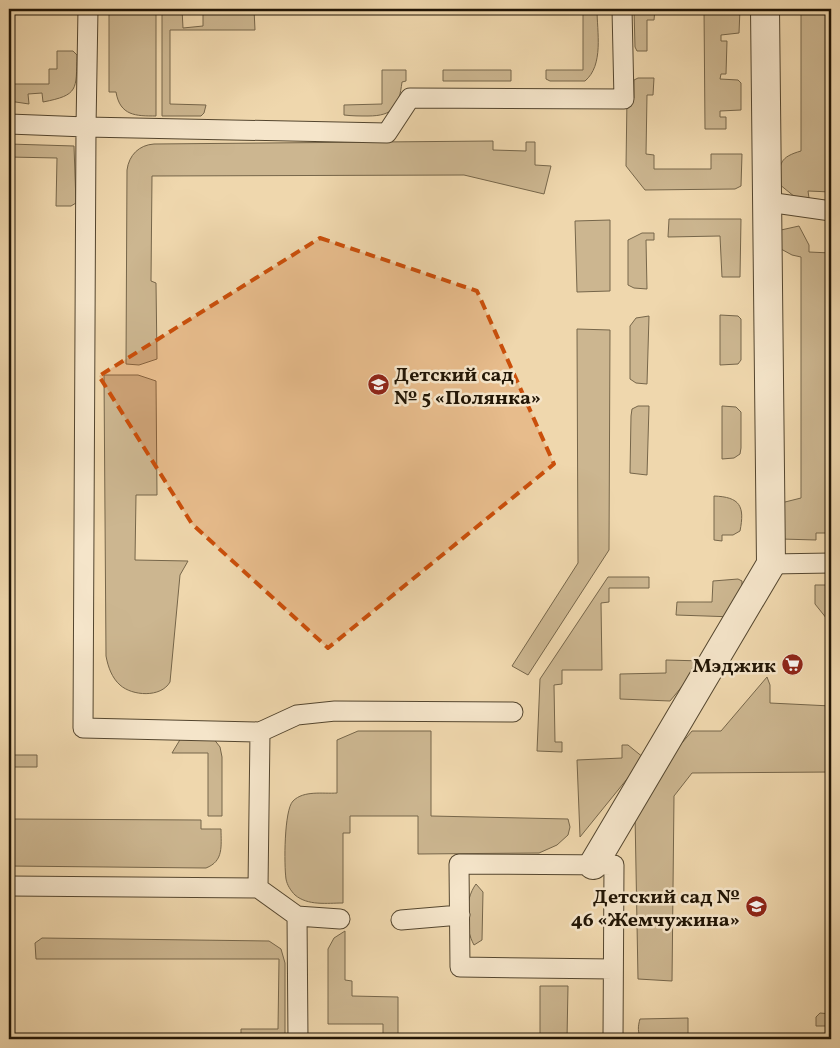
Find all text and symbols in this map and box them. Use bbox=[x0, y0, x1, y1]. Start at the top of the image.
place label: Детский сад № 5 «Полянка» bbox=[394, 362, 541, 413]
school or university icon: Детский сад № 5 «Полянка» bbox=[366, 373, 390, 397]
place label: Мэджик bbox=[693, 653, 776, 681]
supermarket icon: Мэджик bbox=[780, 653, 804, 677]
place label: Детский сад № 46 «Жемчужина» bbox=[571, 884, 740, 935]
school or university icon: Детский сад № 46 «Жемчужина» bbox=[744, 895, 768, 919]

